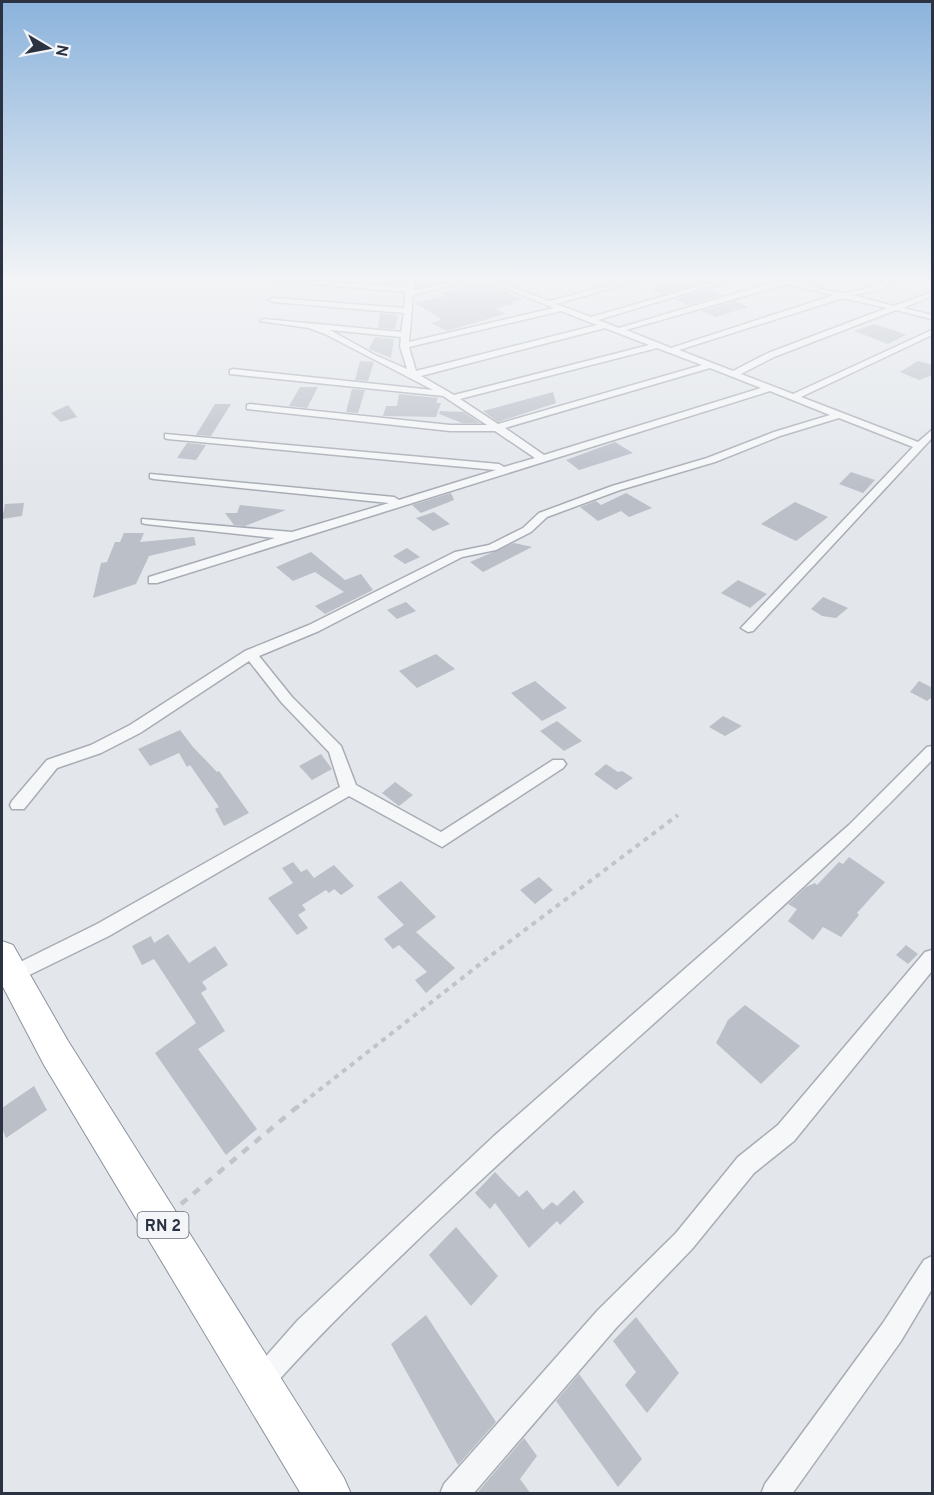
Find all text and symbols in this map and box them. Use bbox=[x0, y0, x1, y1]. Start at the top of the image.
north arrow bbox=[18, 18, 78, 78]
text: N bbox=[50, 43, 72, 58]
road number: RN 2 bbox=[138, 1212, 188, 1238]

